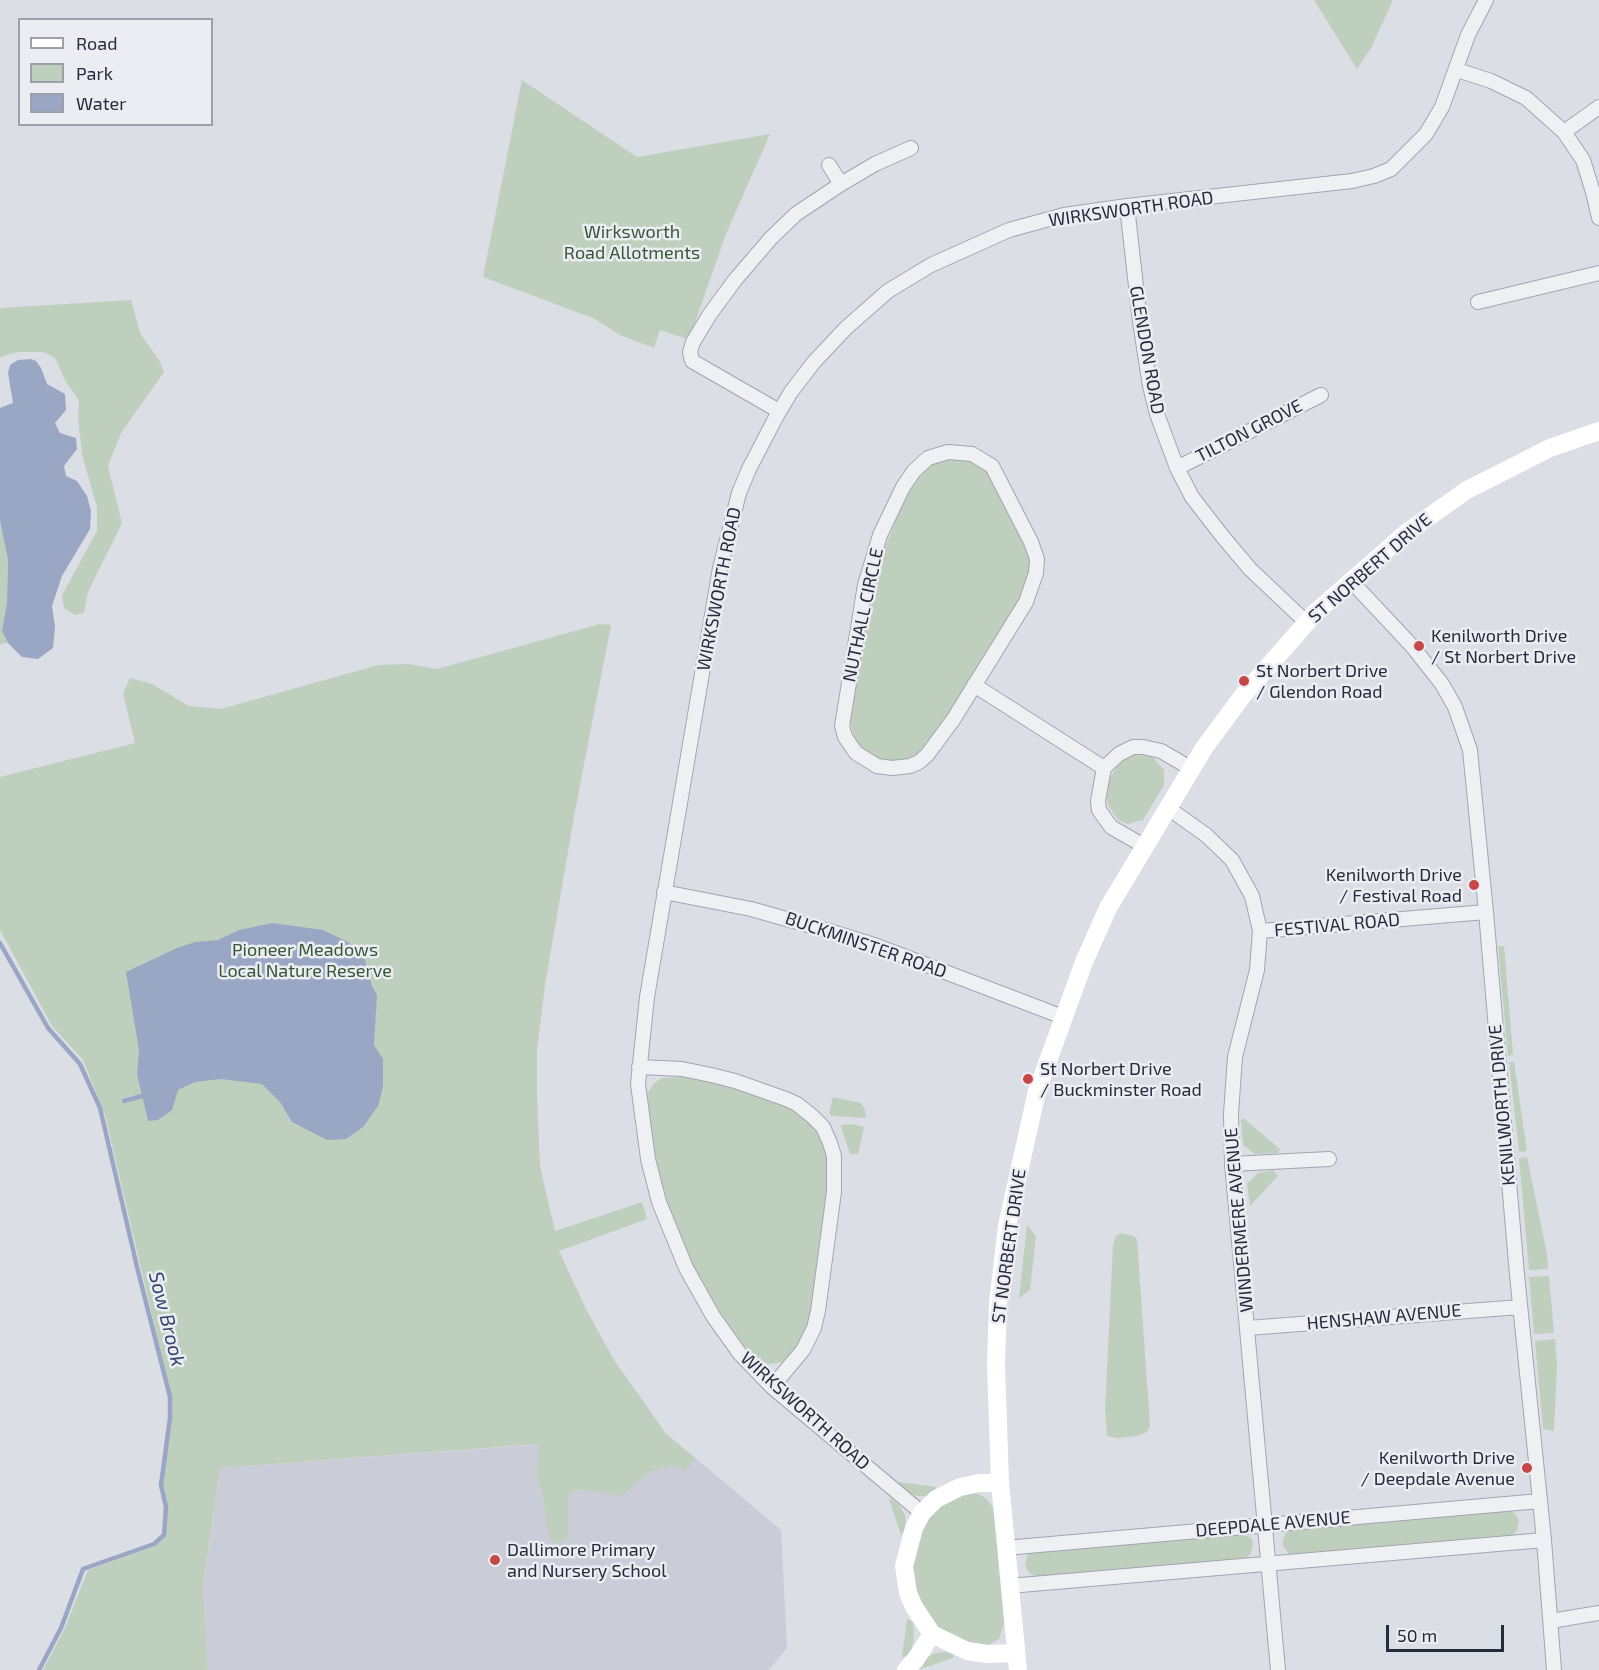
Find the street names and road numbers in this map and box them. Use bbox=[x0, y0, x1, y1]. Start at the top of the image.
street label: WIRKSWORTH ROAD bbox=[1047, 187, 1215, 231]
street label: GLENDON ROAD bbox=[1125, 284, 1169, 416]
street label: TILTON GROVE bbox=[1192, 395, 1306, 467]
street label: WIRKSWORTH ROAD bbox=[693, 505, 745, 673]
street label: ST NORBERT DRIVE bbox=[1304, 509, 1436, 627]
street label: NUTHALL CIRCLE bbox=[838, 546, 888, 684]
street label: BUCKMINSTER ROAD bbox=[782, 907, 950, 983]
street label: FESTIVAL ROAD bbox=[1273, 909, 1401, 941]
street label: KENILWORTH DRIVE bbox=[1484, 1024, 1520, 1186]
street label: WINDERMERE AVENUE bbox=[1220, 1127, 1258, 1313]
street label: ST NORBERT DRIVE bbox=[987, 1167, 1031, 1325]
street label: HENSHAW AVENUE bbox=[1306, 1299, 1462, 1335]
street label: WIRKSWORTH ROAD bbox=[736, 1347, 874, 1475]
street label: DEEPDALE AVENUE bbox=[1195, 1506, 1351, 1542]

